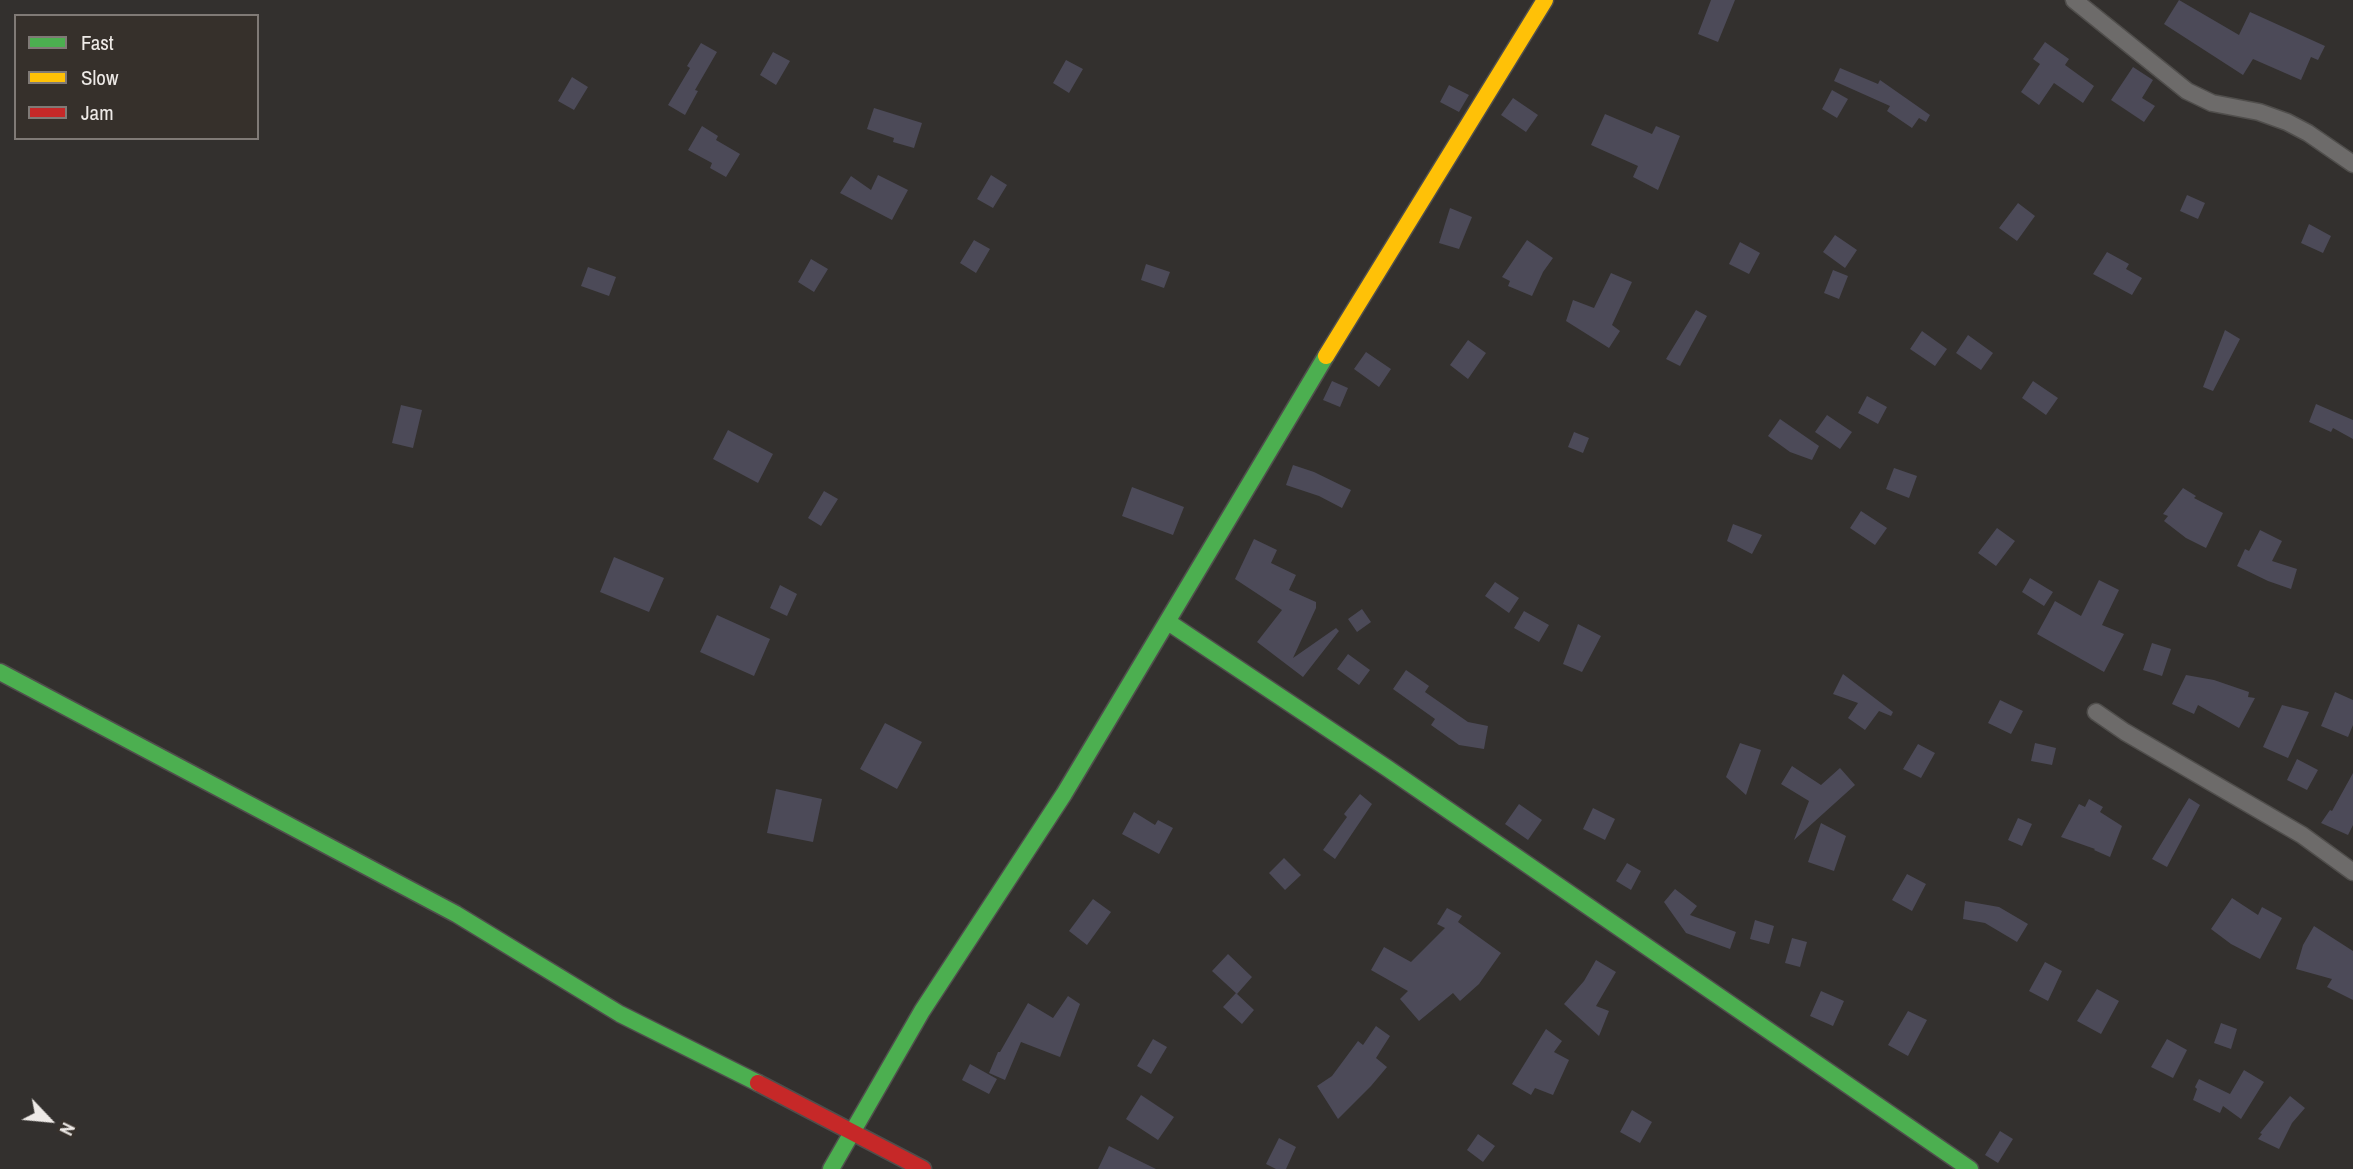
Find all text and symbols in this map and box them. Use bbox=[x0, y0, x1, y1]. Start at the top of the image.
legend bbox=[14, 14, 259, 140]
text: Fast bbox=[81, 28, 114, 57]
text: Slow bbox=[81, 63, 118, 92]
text: Jam bbox=[81, 98, 114, 127]
north arrow bbox=[14, 1085, 84, 1155]
text: N bbox=[54, 1118, 82, 1140]

